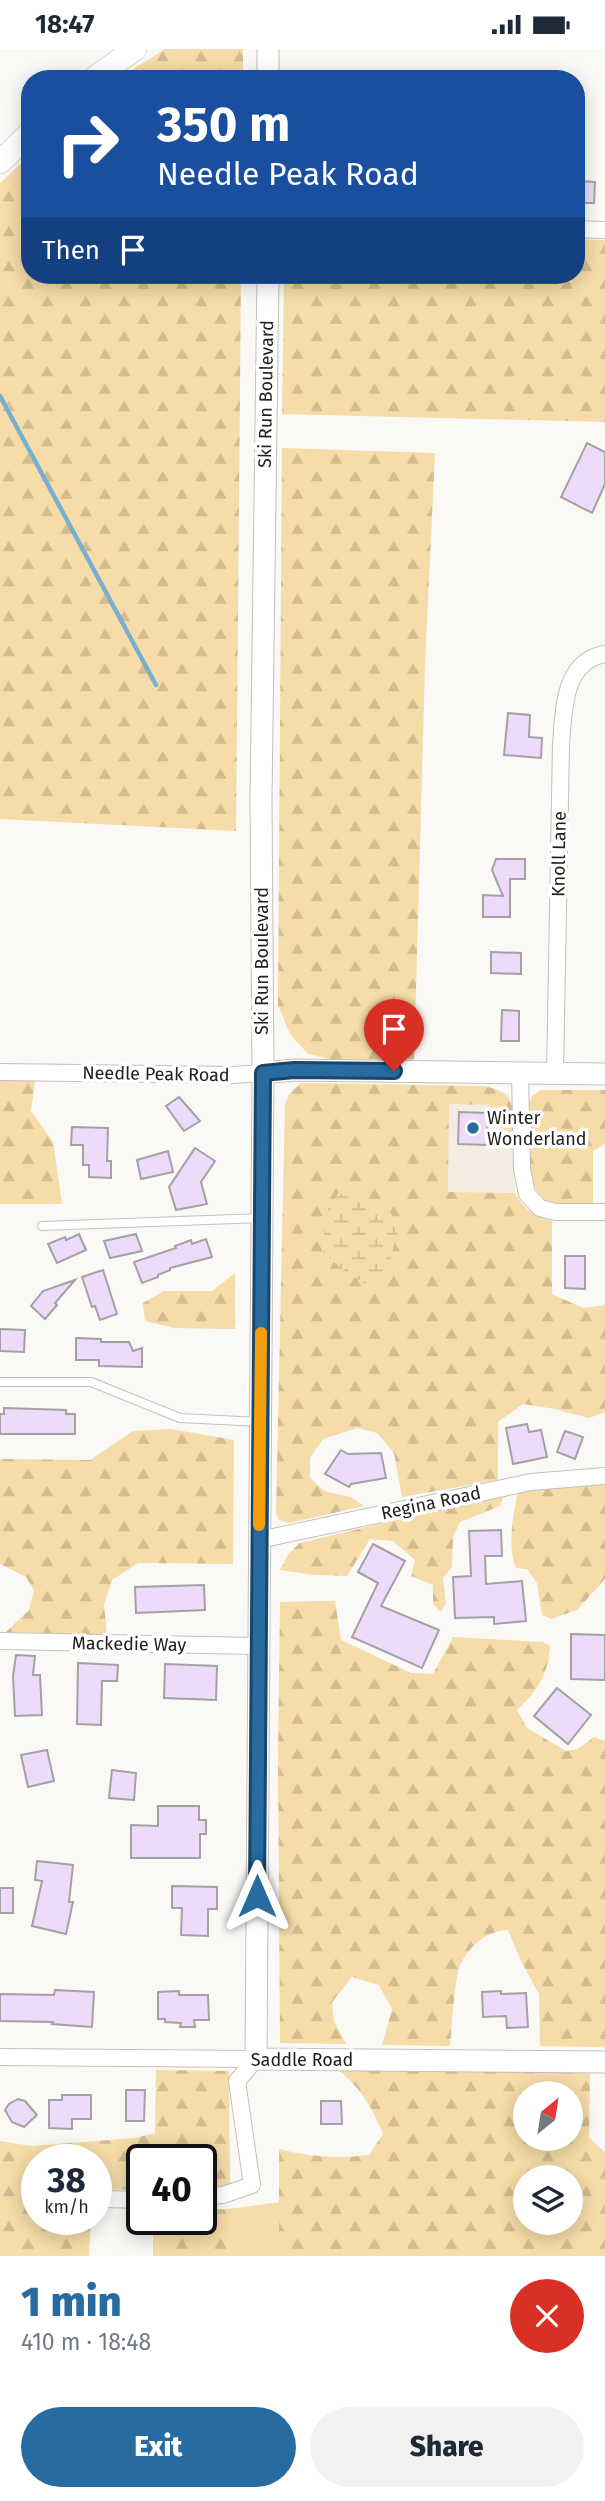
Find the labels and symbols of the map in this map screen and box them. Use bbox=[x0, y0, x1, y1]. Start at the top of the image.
street label: Ski Run Boulevard bbox=[254, 320, 278, 468]
street label: Knoll Lane bbox=[547, 811, 571, 897]
street label: Ski Run Boulevard bbox=[251, 887, 273, 1035]
pin bbox=[364, 999, 424, 1071]
street label: Needle Peak Road bbox=[82, 1062, 230, 1086]
place label: Winter Wonderland bbox=[487, 1107, 587, 1150]
marker: Winter Wonderland bbox=[465, 1120, 481, 1136]
street label: Regina Road bbox=[379, 1482, 483, 1524]
street label: Mackedie Way bbox=[72, 1632, 187, 1656]
position arrow bbox=[220, 1859, 294, 1933]
street label: Saddle Road bbox=[251, 2049, 353, 2071]
north arrow bbox=[513, 2081, 583, 2151]
speed limit sign: 40 bbox=[126, 2144, 217, 2235]

